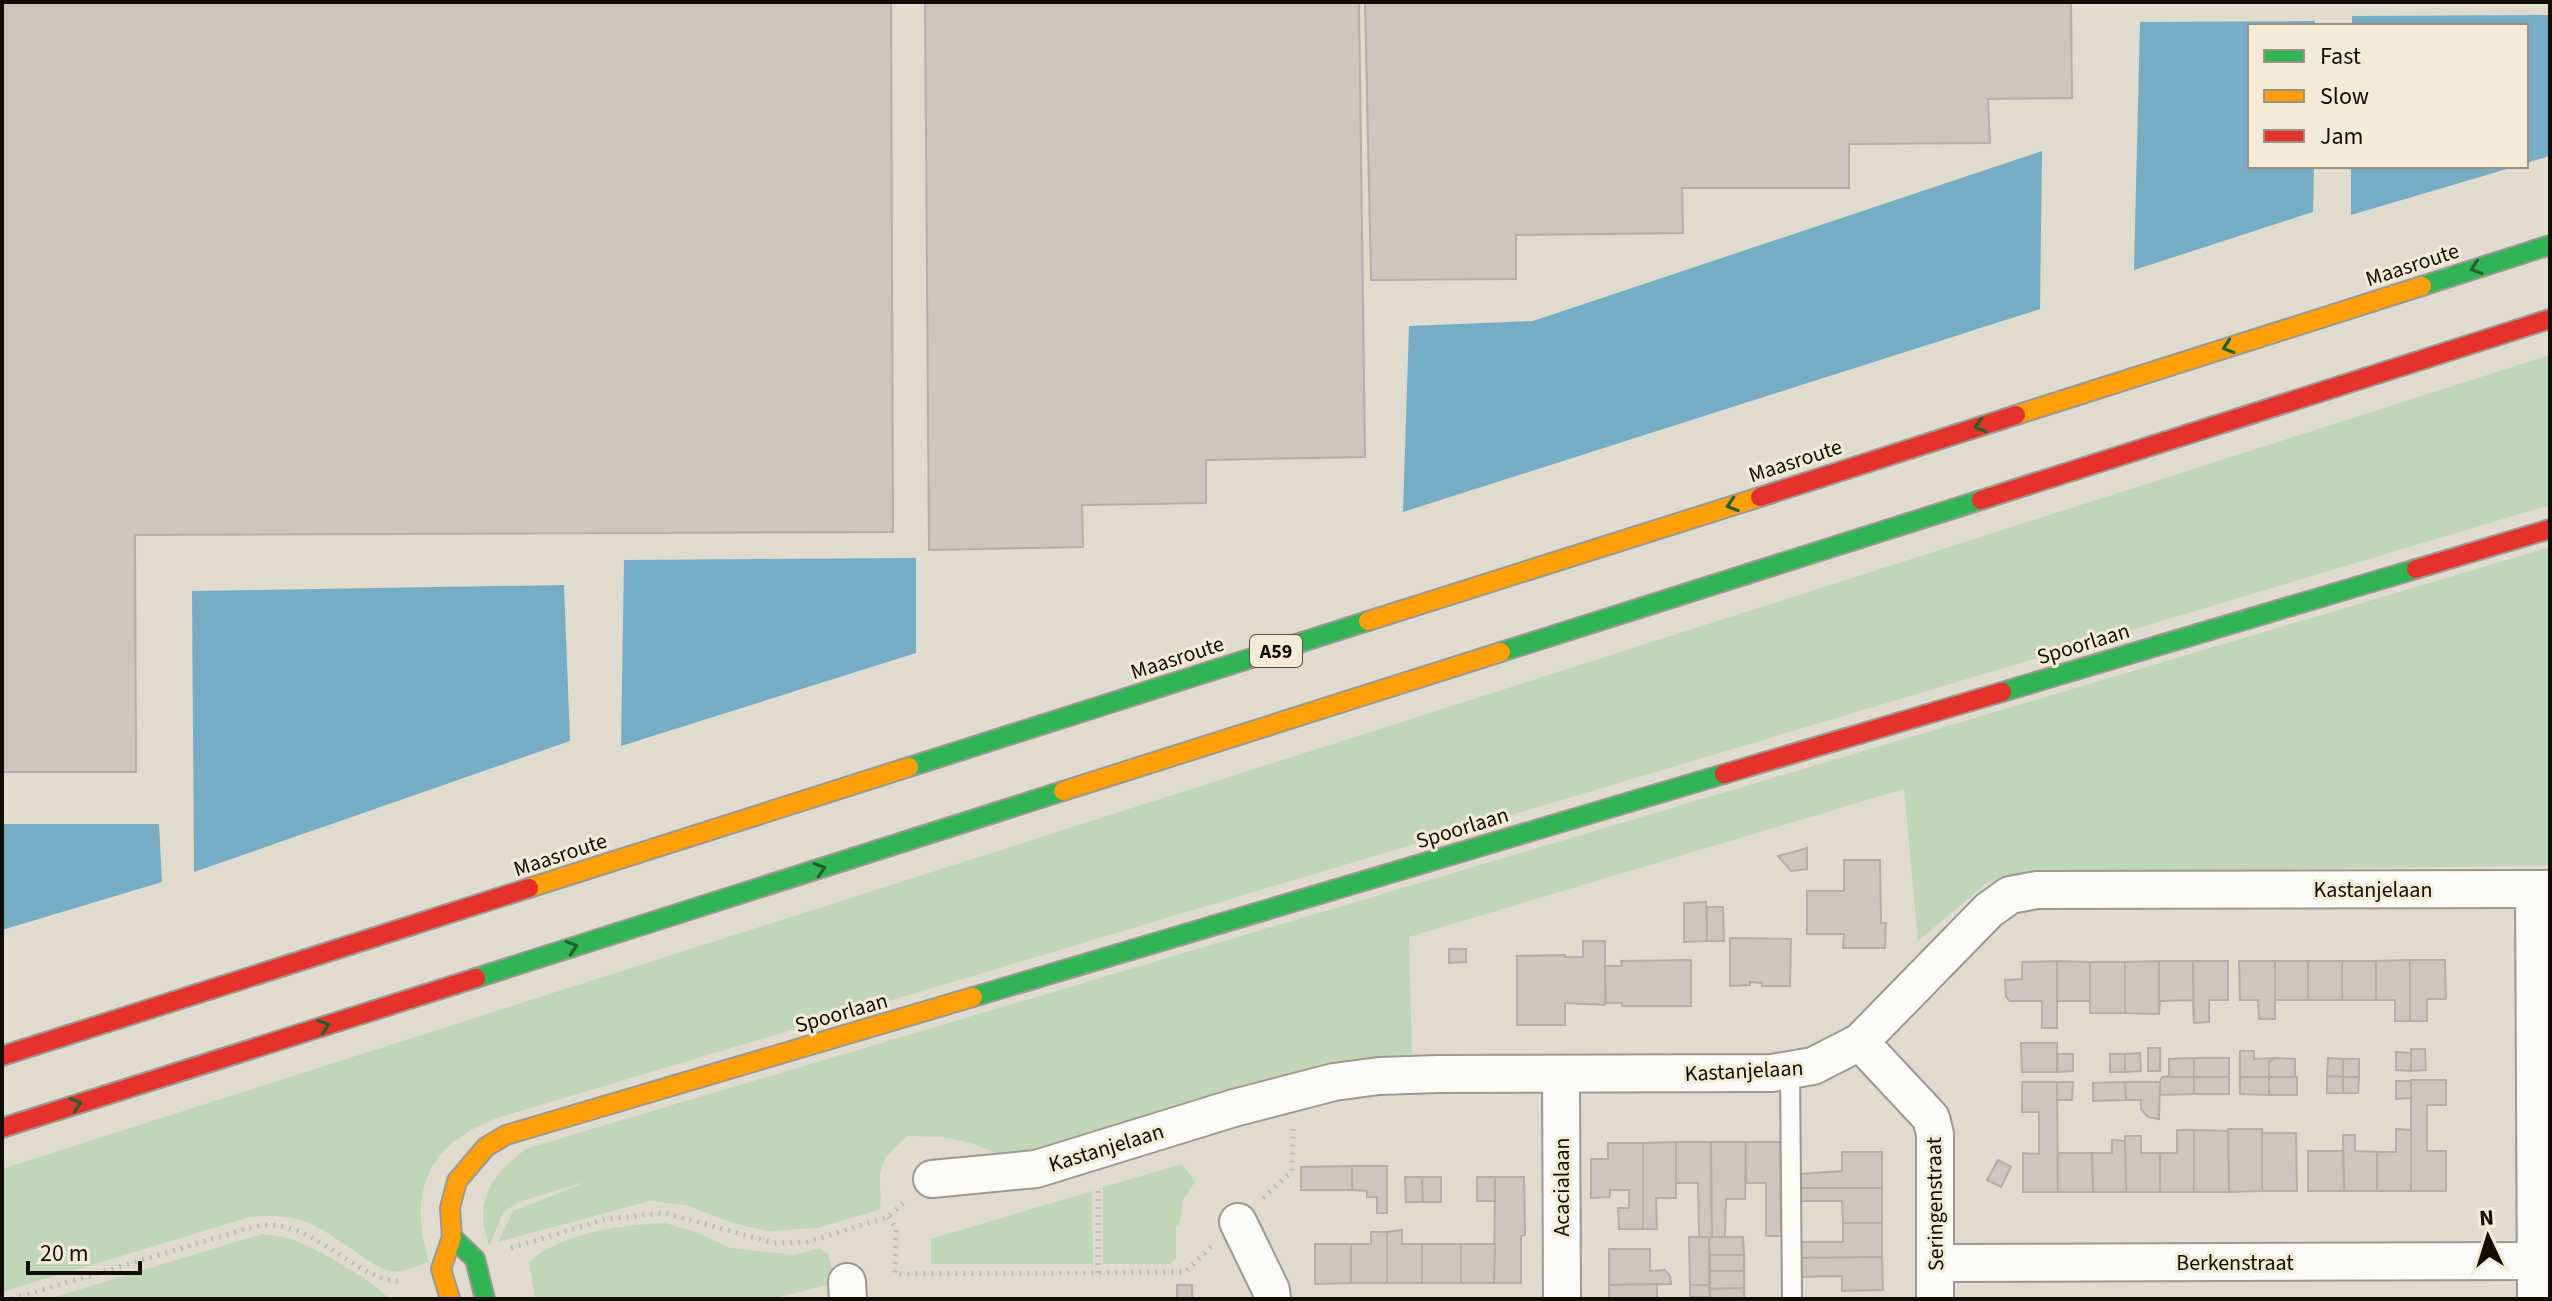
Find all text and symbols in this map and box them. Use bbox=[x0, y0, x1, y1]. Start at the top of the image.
legend bbox=[2248, 24, 2528, 168]
text: Fast bbox=[2320, 39, 2361, 74]
text: Slow bbox=[2320, 79, 2369, 114]
text: Jam bbox=[2320, 119, 2364, 154]
street label: Maasroute bbox=[2361, 235, 2463, 295]
one-way arrow bbox=[2469, 259, 2483, 275]
one-way arrow bbox=[2222, 338, 2236, 354]
one-way arrow bbox=[1974, 417, 1988, 433]
street label: Maasroute bbox=[1744, 431, 1846, 491]
one-way arrow bbox=[1726, 496, 1740, 512]
street label: Spoorlaan bbox=[2033, 615, 2134, 673]
street label: Maasroute bbox=[1126, 628, 1228, 688]
road number: A59 bbox=[1250, 635, 1302, 667]
street label: Spoorlaan bbox=[1412, 799, 1513, 857]
street label: Maasroute bbox=[509, 825, 611, 885]
one-way arrow bbox=[812, 862, 826, 878]
street label: Kastanjelaan bbox=[2314, 874, 2432, 906]
one-way arrow bbox=[565, 940, 578, 956]
street label: Spoorlaan bbox=[791, 984, 891, 1041]
one-way arrow bbox=[317, 1019, 331, 1035]
street label: Kastanjelaan bbox=[1684, 1052, 1804, 1090]
one-way arrow bbox=[69, 1097, 83, 1113]
street label: Kastanjelaan bbox=[1045, 1115, 1168, 1181]
street label: Seringenstraat bbox=[1918, 1136, 1952, 1271]
street label: Acacialaan bbox=[1546, 1137, 1578, 1237]
north arrow bbox=[2448, 1197, 2528, 1277]
text: N bbox=[2478, 1202, 2495, 1235]
scale bar bbox=[28, 1225, 140, 1275]
text: 20 m bbox=[40, 1236, 89, 1271]
street label: Berkenstraat bbox=[2176, 1247, 2294, 1279]

